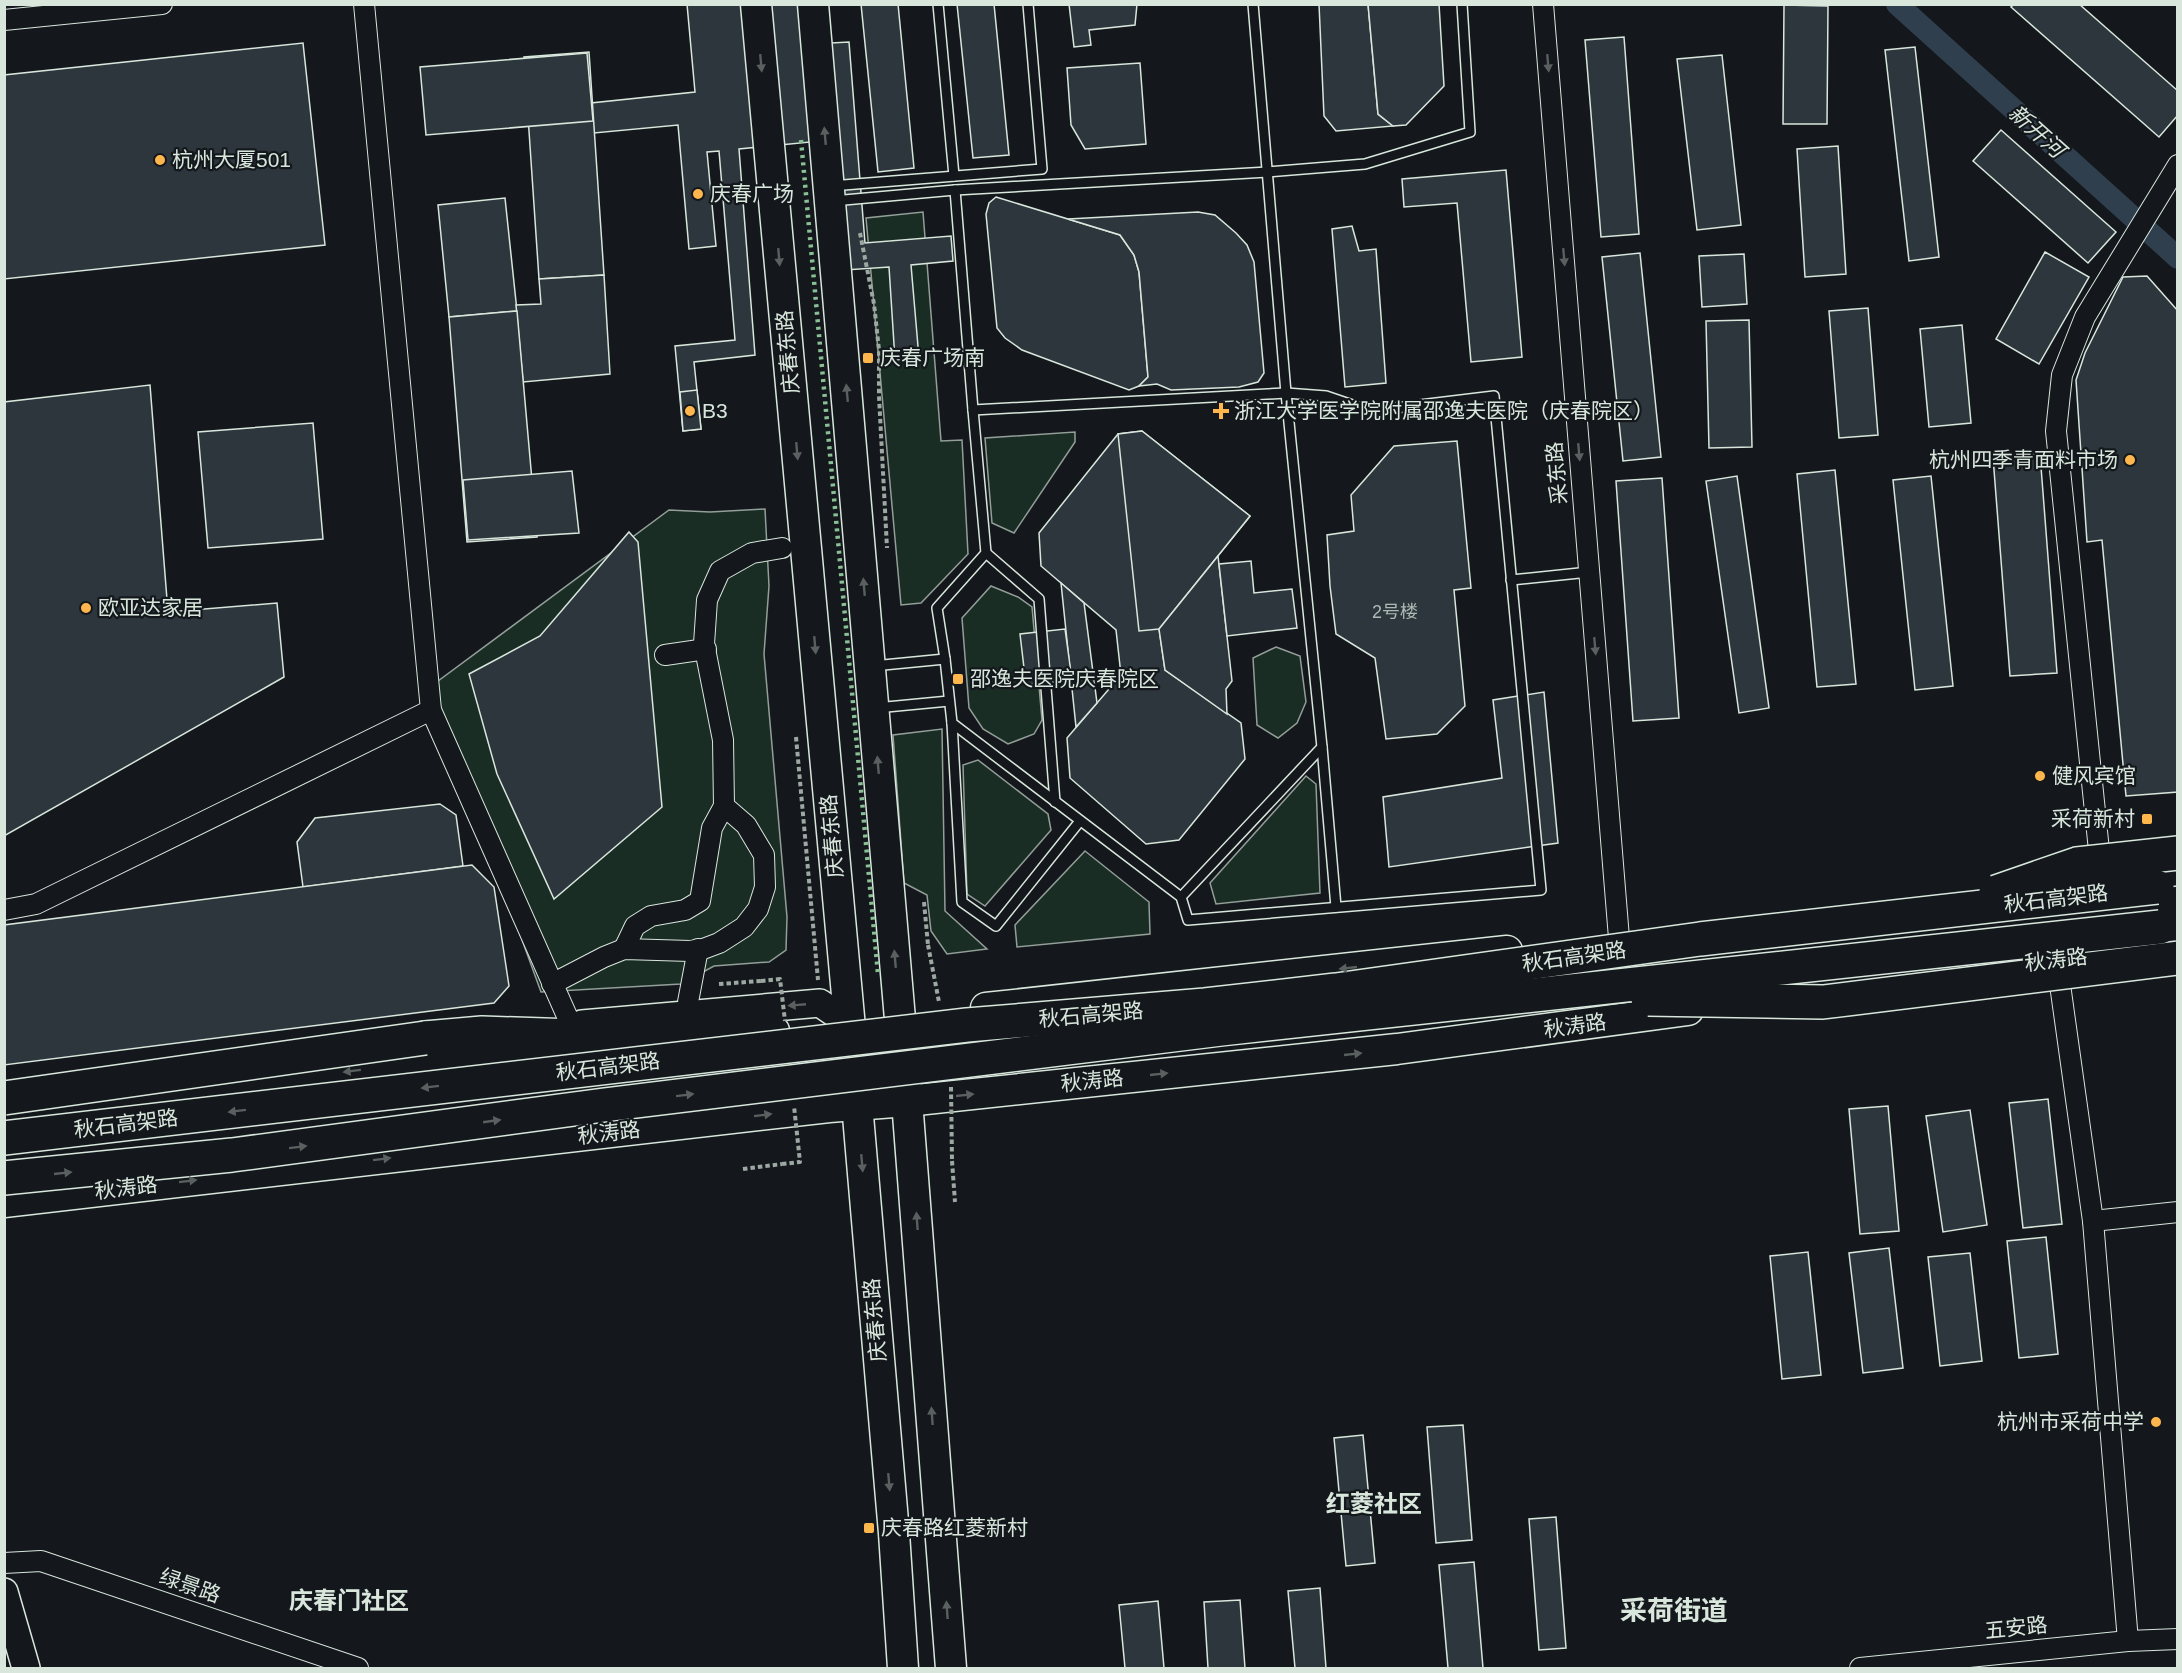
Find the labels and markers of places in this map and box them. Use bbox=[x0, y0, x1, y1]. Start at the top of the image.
place label: 杭州大厦501 bbox=[172, 148, 291, 171]
marker: 杭州大厦501 bbox=[153, 153, 167, 167]
place label: 庆春广场 bbox=[710, 182, 794, 205]
marker: 庆春广场 bbox=[691, 187, 705, 201]
place label: 庆春广场南 bbox=[880, 346, 985, 369]
marker: 庆春广场南 bbox=[861, 351, 875, 365]
place label: B3 bbox=[702, 399, 728, 422]
place label: 浙江大学医学院附属邵逸夫医院（庆春院区） bbox=[1234, 399, 1654, 422]
marker: 浙江大学医学院附属邵逸夫医院（庆春院区） bbox=[1212, 402, 1230, 420]
marker: B3 bbox=[683, 404, 697, 418]
place label: 杭州四季青面料市场 bbox=[1929, 448, 2118, 471]
marker: 杭州四季青面料市场 bbox=[2123, 453, 2137, 467]
place label: 欧亚达家居 bbox=[98, 596, 203, 619]
marker: 欧亚达家居 bbox=[79, 601, 93, 615]
place label: 邵逸夫医院庆春院区 bbox=[970, 667, 1159, 690]
marker: 邵逸夫医院庆春院区 bbox=[951, 672, 965, 686]
place label: 健风宾馆 bbox=[2052, 764, 2136, 787]
marker: 健风宾馆 bbox=[2033, 769, 2047, 783]
place label: 采荷新村 bbox=[2051, 807, 2135, 830]
marker: 采荷新村 bbox=[2140, 812, 2154, 826]
place label: 杭州市采荷中学 bbox=[1997, 1410, 2144, 1433]
marker: 杭州市采荷中学 bbox=[2149, 1415, 2163, 1429]
place label: 庆春路红菱新村 bbox=[881, 1516, 1028, 1539]
marker: 庆春路红菱新村 bbox=[862, 1521, 876, 1535]

